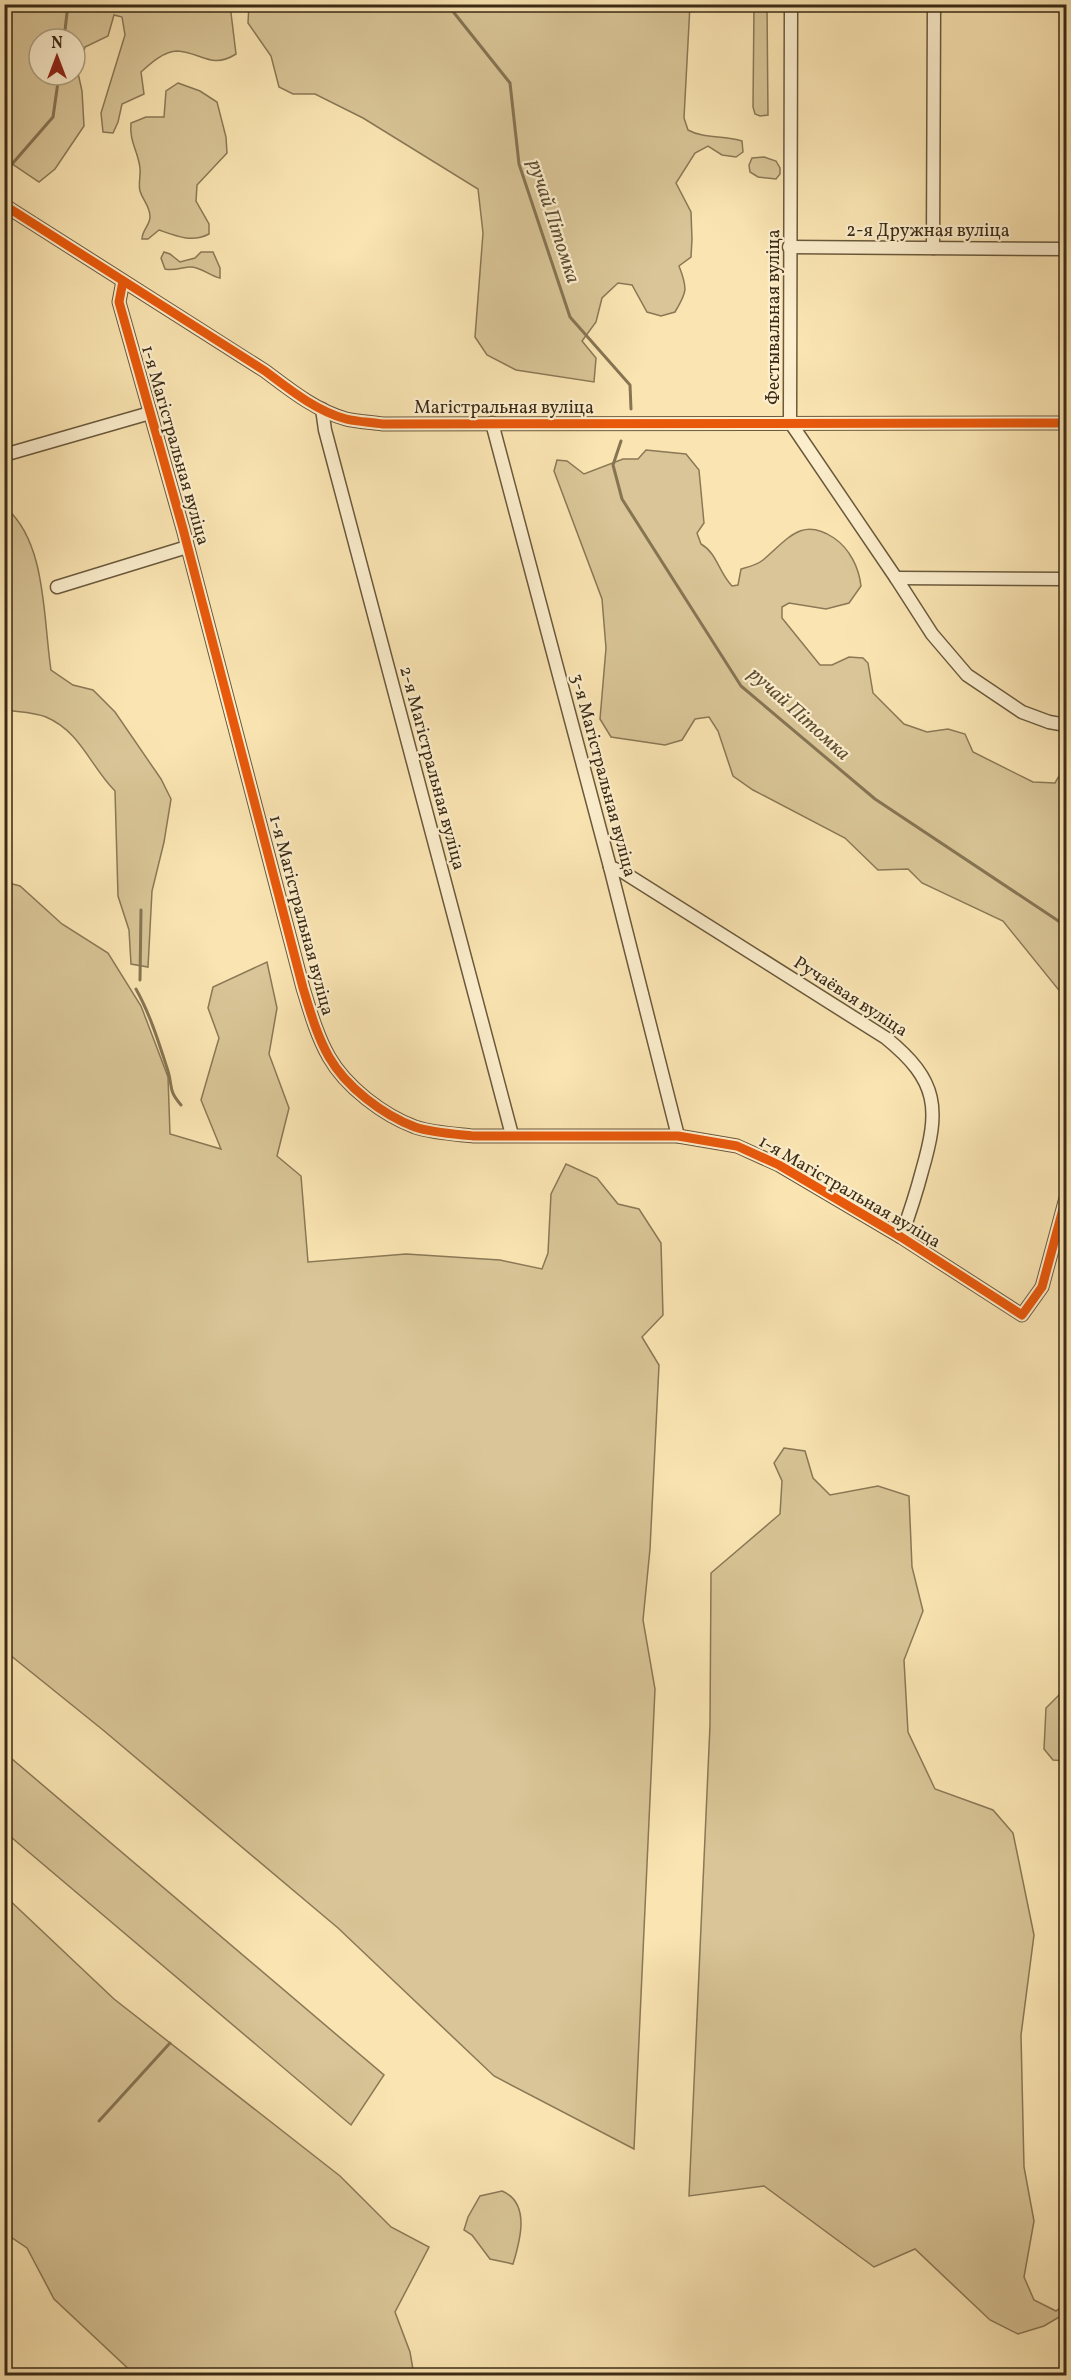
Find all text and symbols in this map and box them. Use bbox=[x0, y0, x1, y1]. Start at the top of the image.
north arrow bbox=[27, 27, 87, 87]
text: N bbox=[51, 33, 63, 55]
water label: ручай Пітомка bbox=[520, 156, 586, 287]
street label: 2-я Дружная вуліца bbox=[846, 219, 1010, 244]
street label: Фестывальная вуліца bbox=[762, 229, 787, 405]
street label: 1-я Магістральная вуліца bbox=[134, 343, 215, 548]
street label: Магістральная вуліца bbox=[414, 396, 594, 421]
water label: ручай Пітомка bbox=[742, 661, 856, 768]
street label: 2-я Магістральная вуліца bbox=[392, 664, 471, 873]
street label: 3-я Магістральная вуліца bbox=[563, 671, 642, 880]
street label: 1-я Магістральная вуліца bbox=[262, 812, 339, 1019]
street label: Ручаёвая вуліца bbox=[788, 951, 912, 1044]
street label: 1-я Магістральная вуліца bbox=[753, 1130, 945, 1255]

